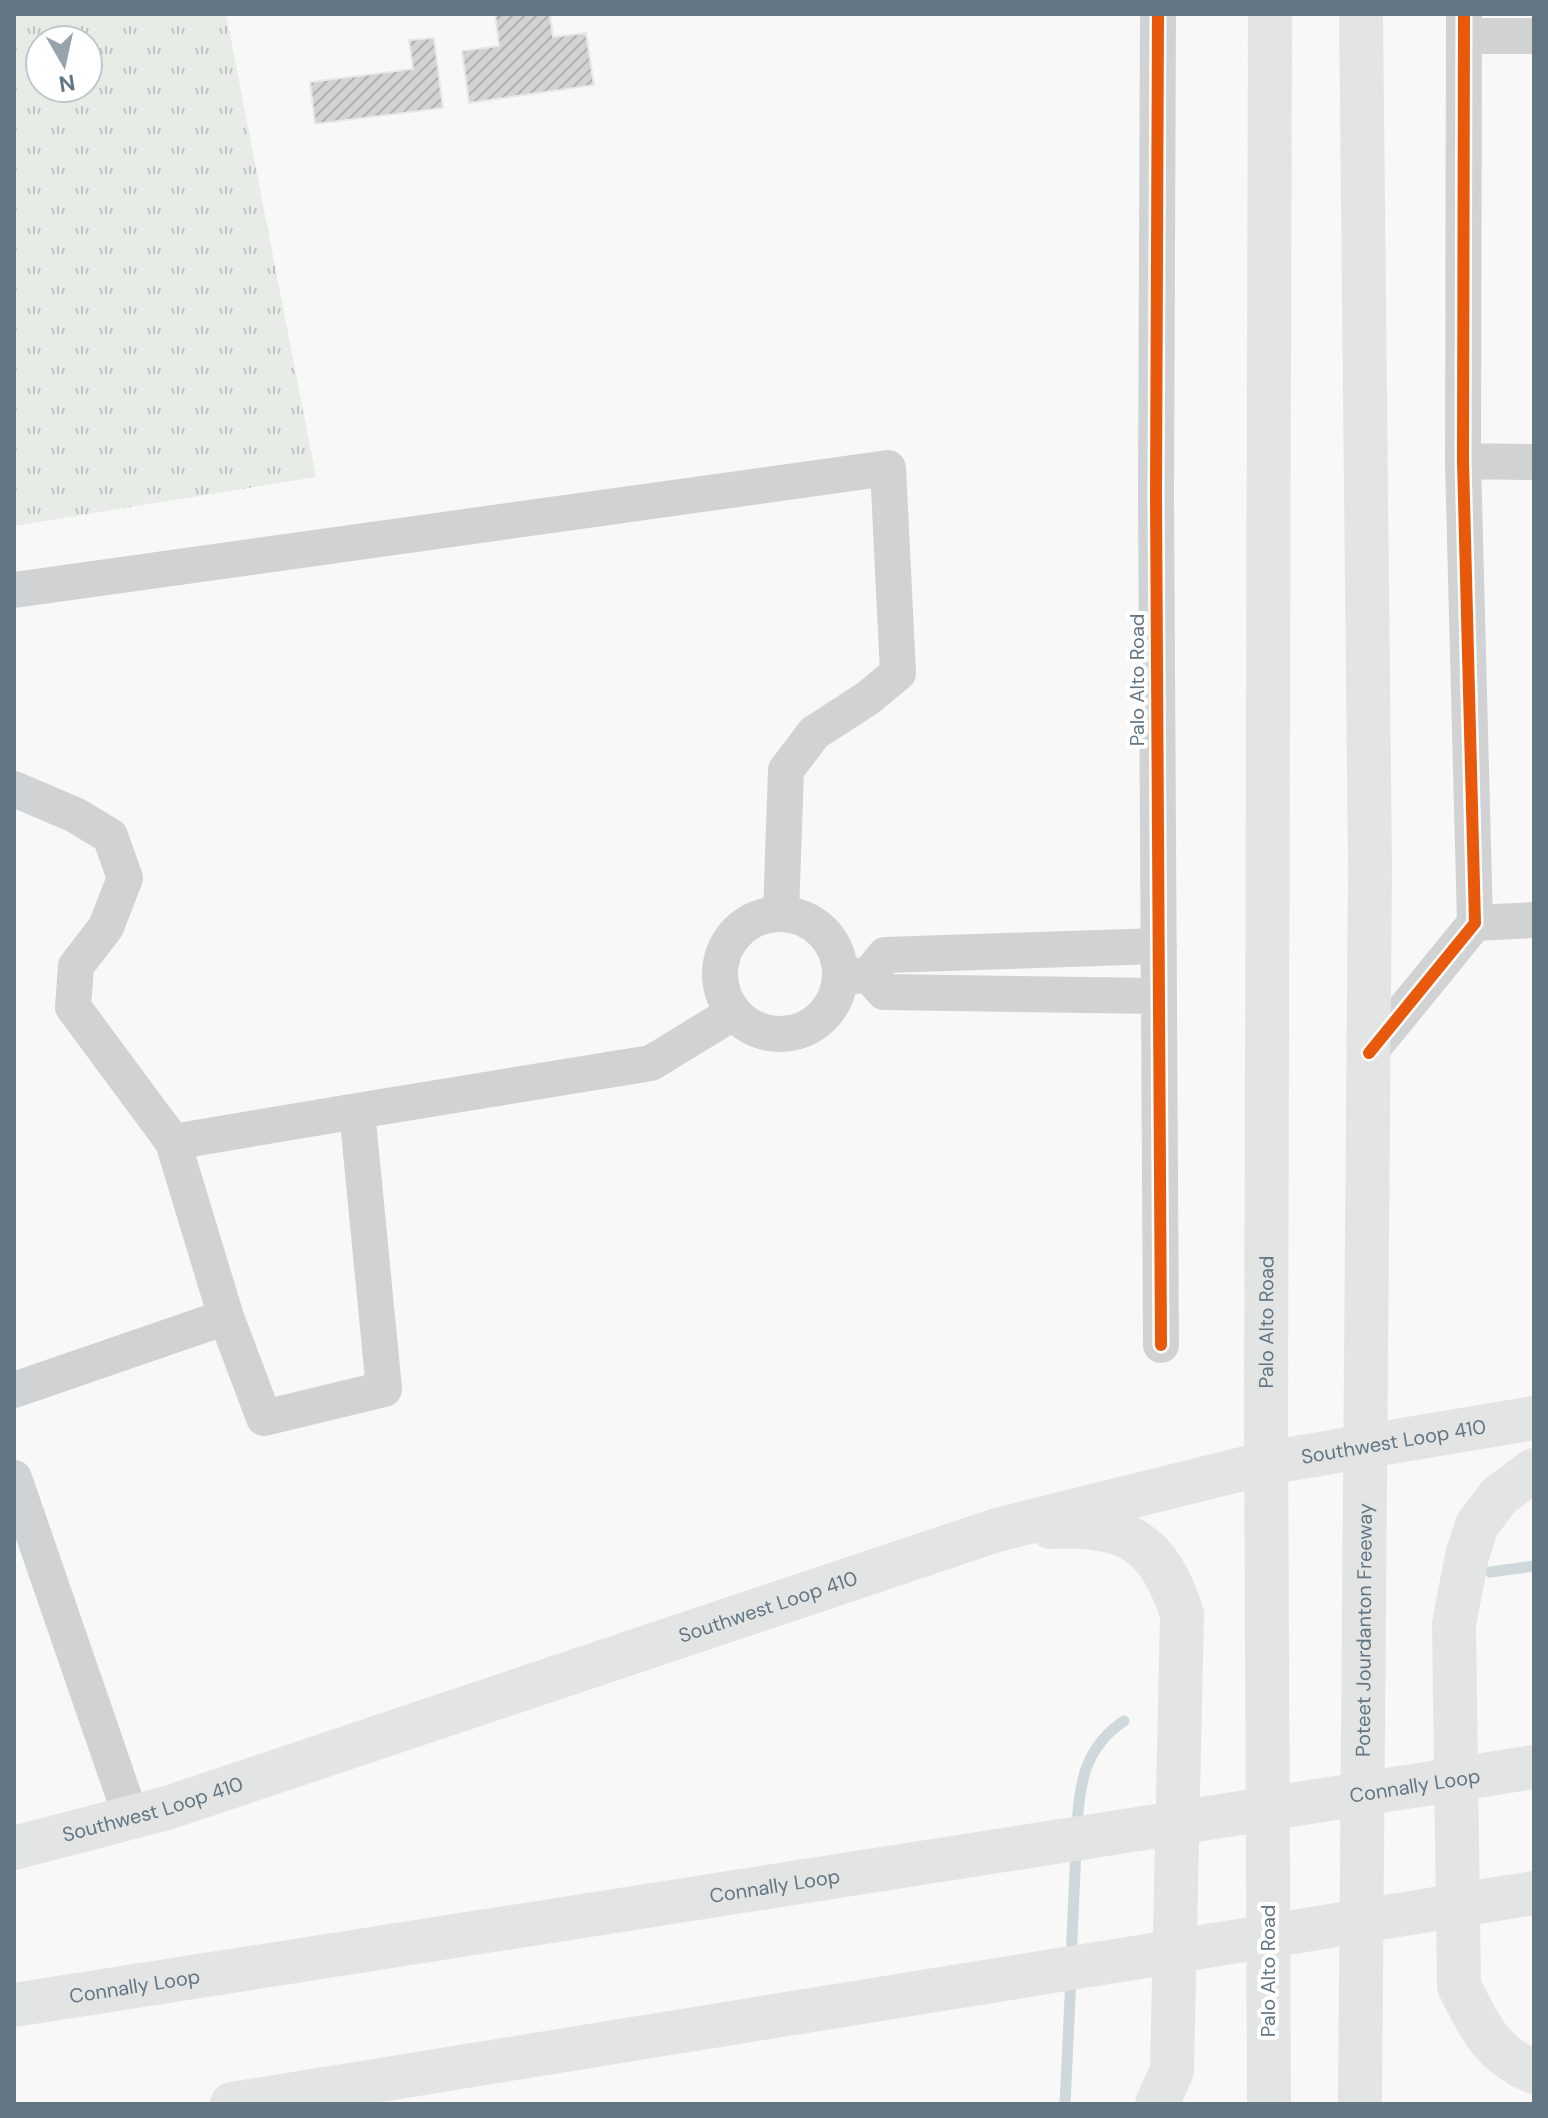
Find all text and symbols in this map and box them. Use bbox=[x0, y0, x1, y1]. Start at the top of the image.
north arrow bbox=[24, 24, 104, 104]
text: N bbox=[57, 68, 77, 99]
street label: Palo Alto Road bbox=[1124, 614, 1150, 746]
street label: Palo Alto Road bbox=[1253, 1256, 1279, 1388]
street label: Southwest Loop 410 bbox=[1299, 1413, 1488, 1470]
street label: Poteet Jourdanton Freeway bbox=[1350, 1503, 1378, 1757]
street label: Southwest Loop 410 bbox=[675, 1565, 861, 1649]
street label: Connally Loop bbox=[1348, 1763, 1482, 1809]
street label: Southwest Loop 410 bbox=[59, 1770, 246, 1848]
street label: Connally Loop bbox=[708, 1863, 842, 1909]
street label: Palo Alto Road bbox=[1255, 1905, 1281, 2037]
street label: Connally Loop bbox=[67, 1963, 202, 2009]

